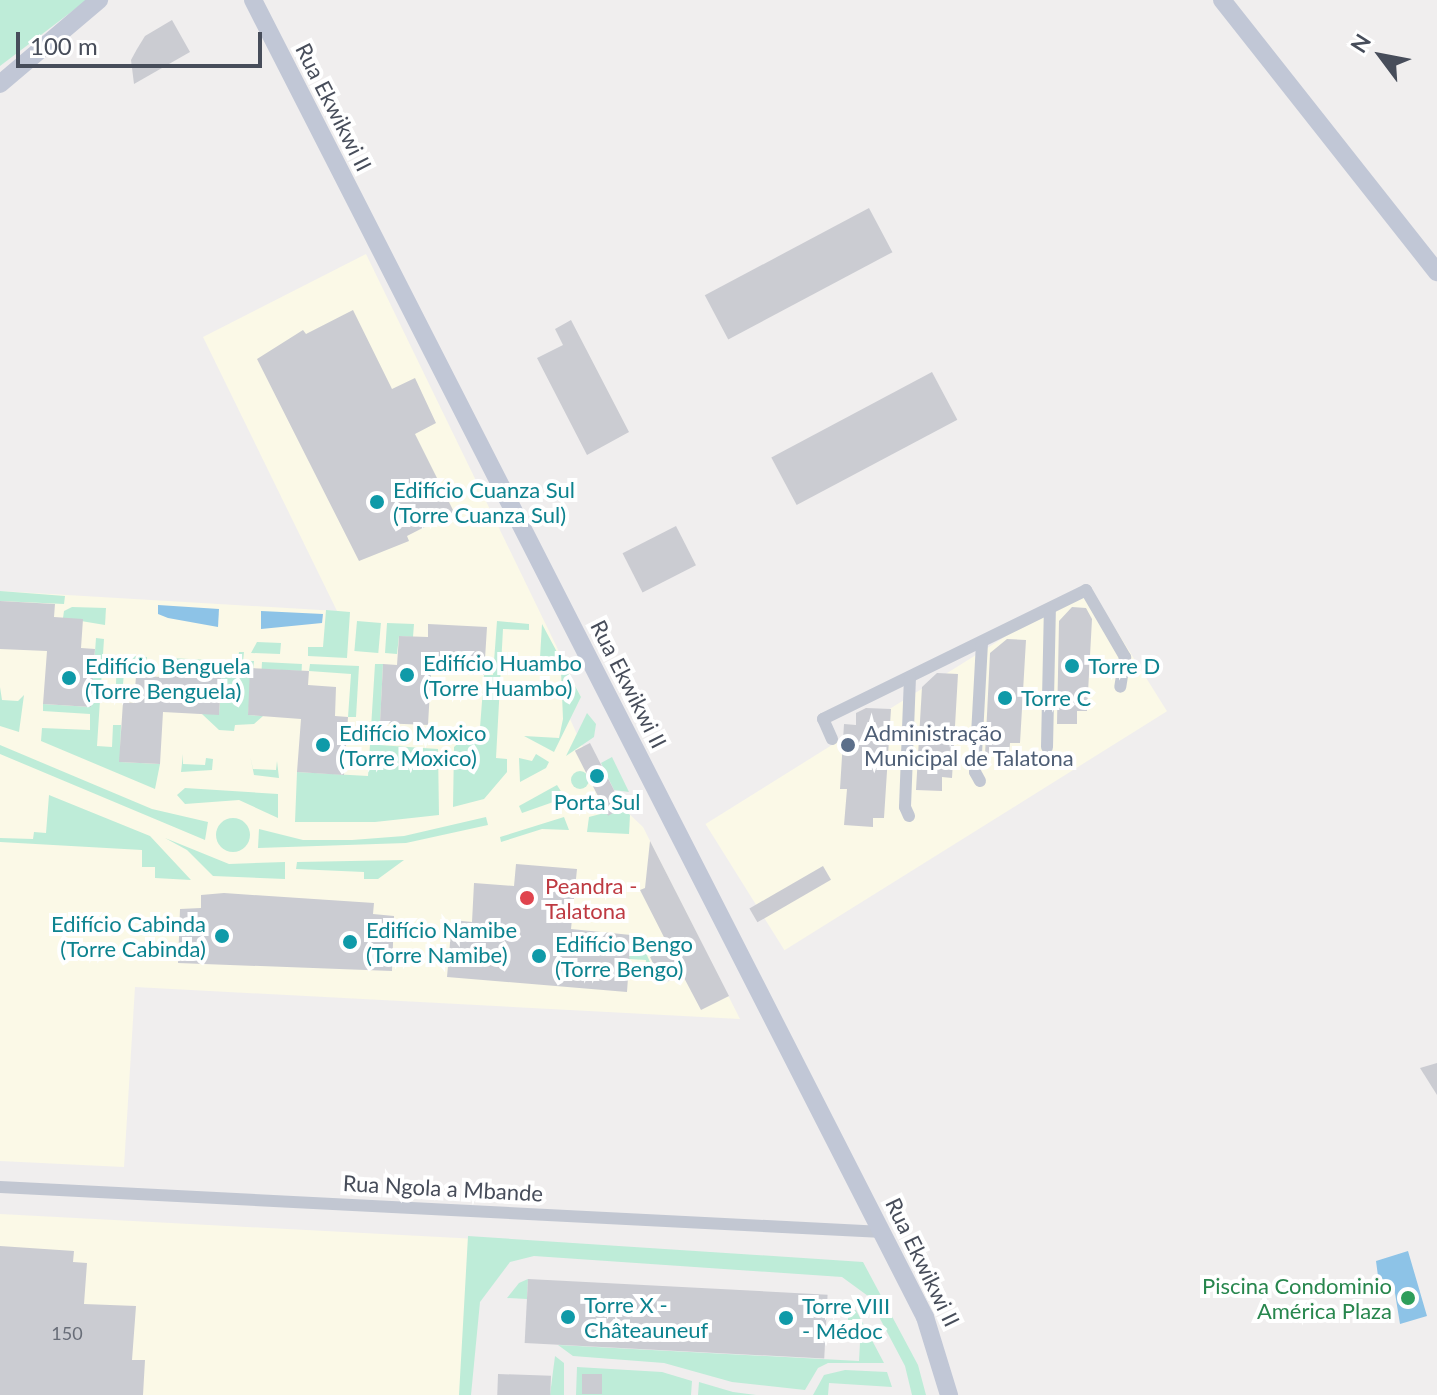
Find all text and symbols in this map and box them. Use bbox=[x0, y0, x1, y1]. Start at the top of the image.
scale bar bbox=[20, 16, 266, 66]
north arrow bbox=[1341, 16, 1421, 96]
text: N bbox=[1344, 29, 1376, 57]
text: 100 m bbox=[30, 31, 98, 60]
street label: Rua Ekwikwi II bbox=[290, 39, 378, 175]
place label: Edifício Cuanza Sul (Torre Cuanza Sul) bbox=[393, 476, 575, 528]
marker: Edifício Cuanza Sul (Torre Cuanza Sul) bbox=[368, 493, 386, 511]
street label: Rua Ekwikwi II bbox=[585, 616, 673, 752]
place label: Edifício Huambo (Torre Huambo) bbox=[423, 649, 582, 700]
place label: Edifício Benguela (Torre Benguela) bbox=[85, 652, 251, 704]
place label: Torre D bbox=[1088, 653, 1160, 679]
marker: Torre D bbox=[1063, 657, 1081, 675]
marker: Edifício Huambo (Torre Huambo) bbox=[398, 666, 416, 684]
marker: Edifício Benguela (Torre Benguela) bbox=[60, 669, 78, 687]
place label: Torre C bbox=[1021, 685, 1091, 711]
marker: Torre C bbox=[996, 689, 1014, 707]
place label: Edifício Moxico (Torre Moxico) bbox=[339, 719, 486, 770]
place label: Administração Municipal de Talatona bbox=[864, 719, 1074, 770]
marker: Edifício Moxico (Torre Moxico) bbox=[314, 736, 332, 754]
marker: Administração Municipal de Talatona bbox=[839, 736, 857, 754]
marker: Porta Sul bbox=[588, 767, 606, 785]
place label: Porta Sul bbox=[554, 789, 640, 815]
place label: Peandra - Talatona bbox=[545, 872, 637, 924]
marker: Peandra - Talatona bbox=[516, 887, 538, 909]
place label: Edifício Cabinda (Torre Cabinda) bbox=[51, 910, 206, 962]
place label: Edifício Namibe (Torre Namibe) bbox=[366, 916, 517, 968]
marker: Edifício Cabinda (Torre Cabinda) bbox=[213, 927, 231, 945]
place label: Edifício Bengo (Torre Bengo) bbox=[555, 930, 693, 982]
marker: Edifício Namibe (Torre Namibe) bbox=[341, 933, 359, 951]
marker: Edifício Bengo (Torre Bengo) bbox=[530, 947, 548, 965]
street label: Rua Ngola a Mbande bbox=[342, 1170, 544, 1206]
street label: Rua Ekwikwi II bbox=[880, 1193, 966, 1331]
place label: Piscina Condominio América Plaza bbox=[1202, 1272, 1392, 1324]
marker: Piscina Condominio América Plaza bbox=[1399, 1289, 1417, 1307]
place label: Torre X - Châteauneuf bbox=[584, 1291, 708, 1342]
place label: Torre VIII - Médoc bbox=[802, 1292, 891, 1344]
marker: Torre X - Châteauneuf bbox=[559, 1308, 577, 1326]
marker: Torre VIII - Médoc bbox=[777, 1309, 795, 1327]
house number: 150 bbox=[51, 1322, 83, 1344]

